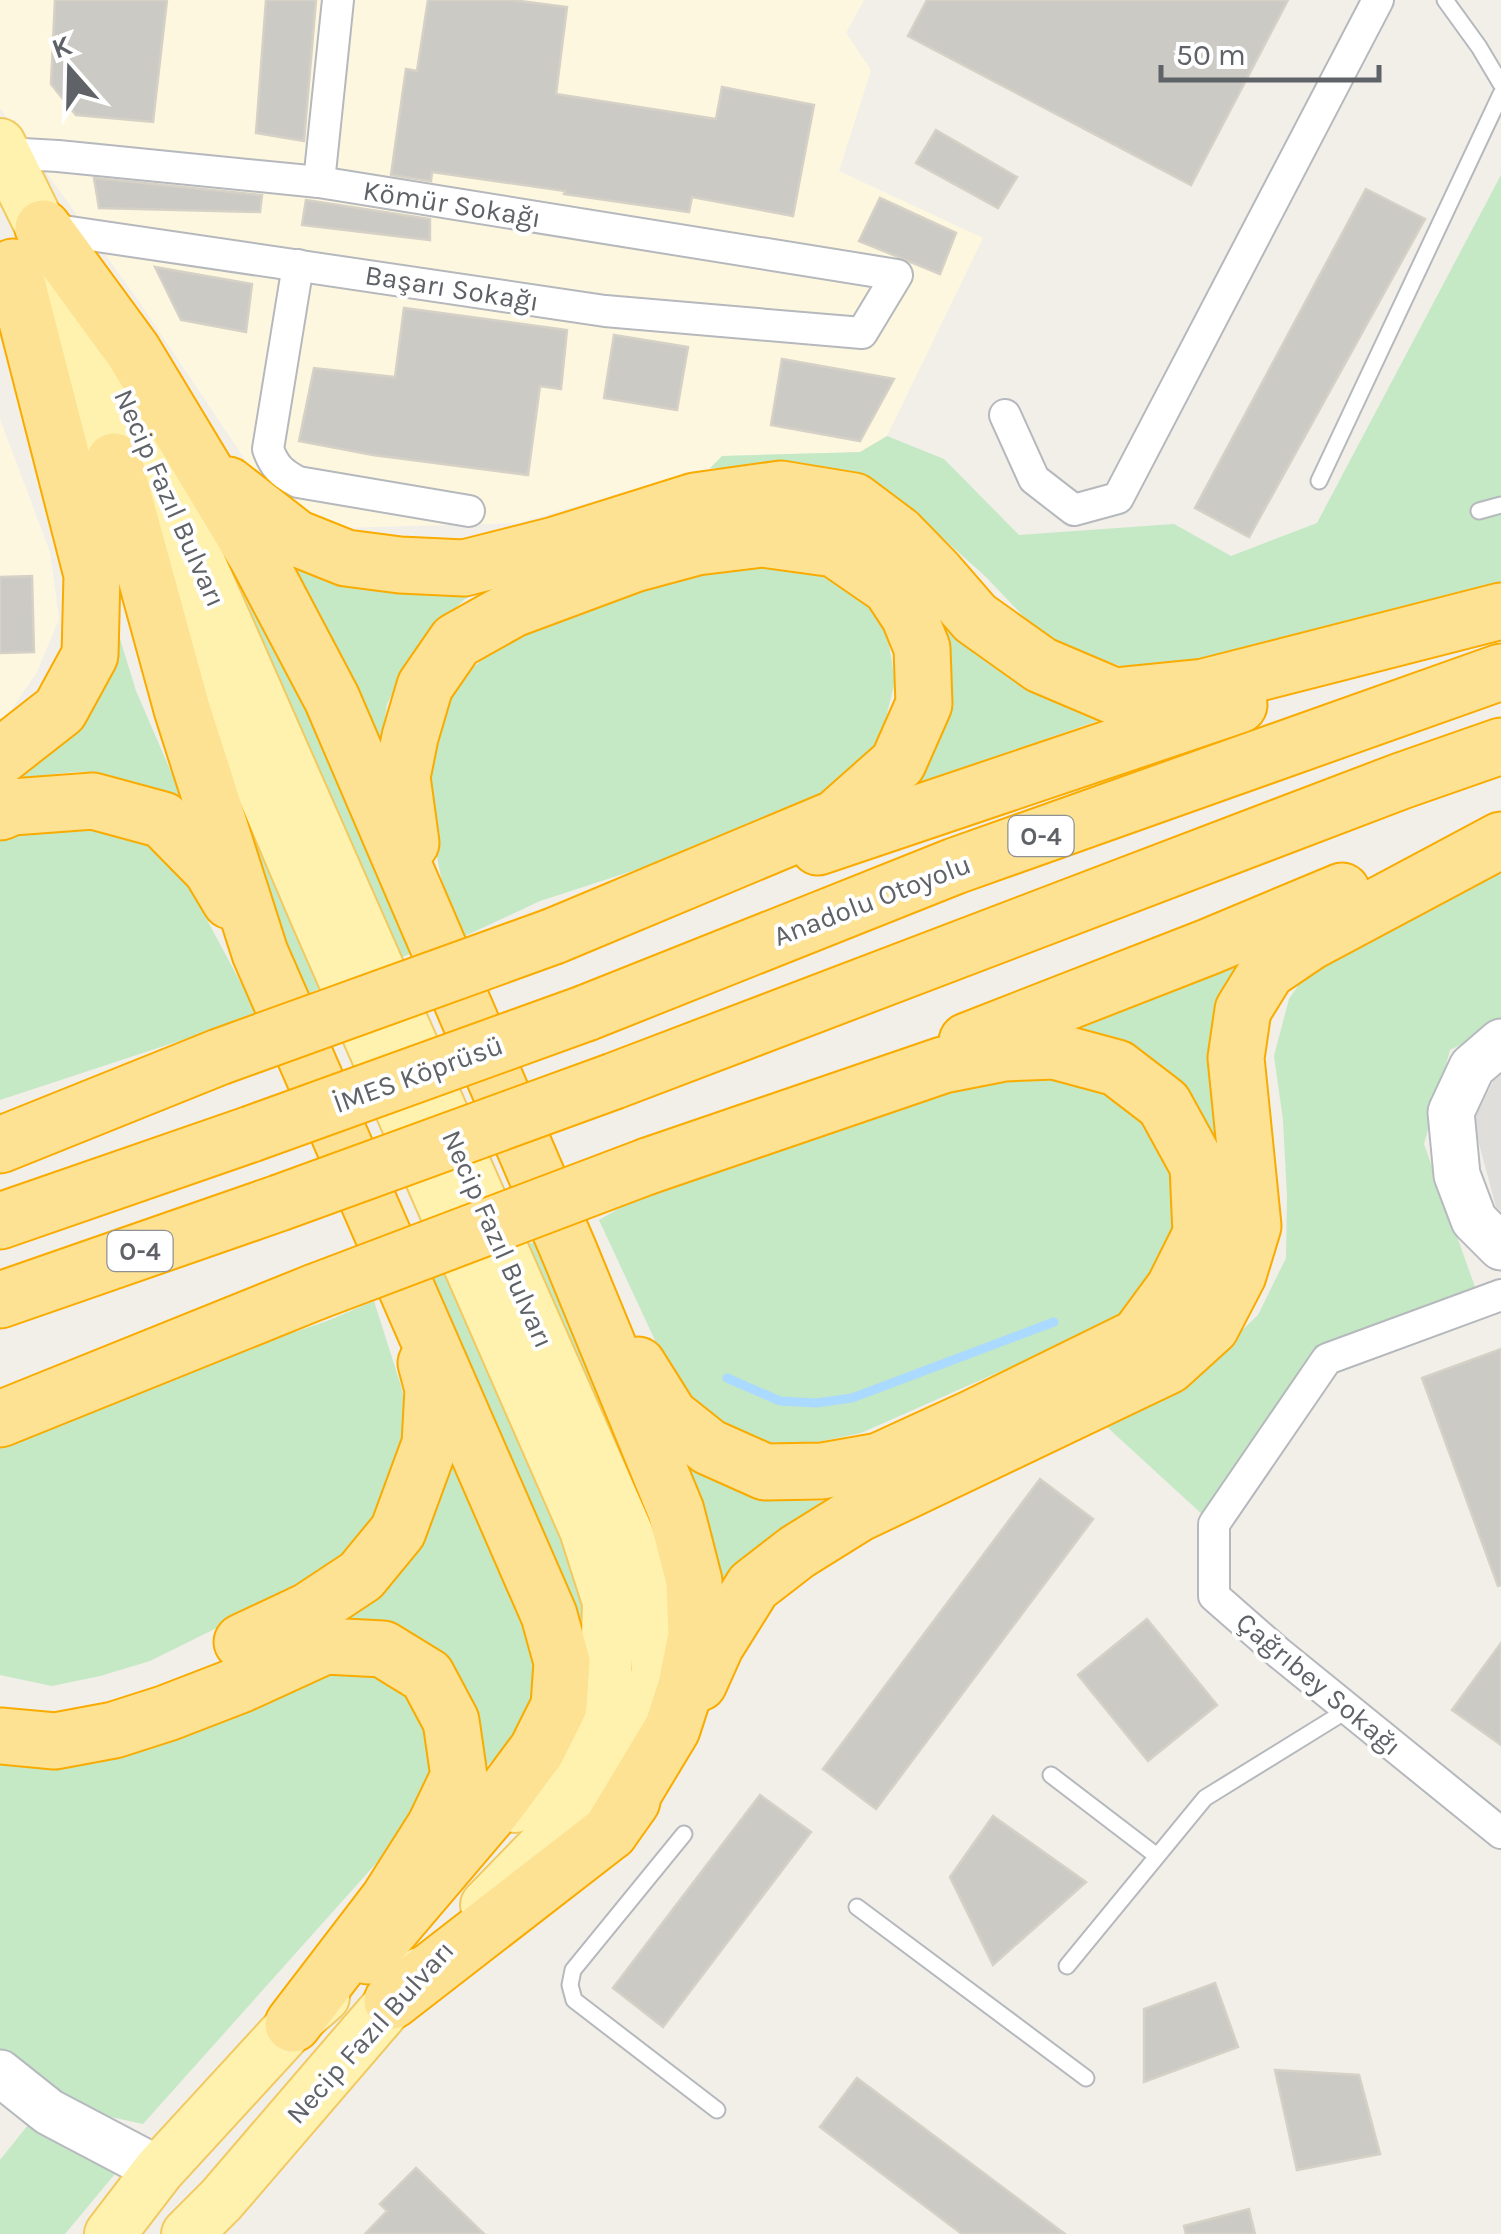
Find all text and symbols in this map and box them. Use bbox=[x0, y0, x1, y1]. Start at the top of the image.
north arrow bbox=[20, 20, 120, 120]
scale bar bbox=[1161, 20, 1378, 82]
text: K bbox=[47, 28, 77, 66]
text: 50 m bbox=[1176, 37, 1246, 73]
street label: Kömür Sokağı bbox=[361, 174, 543, 234]
street label: Başarı Sokağı bbox=[363, 258, 541, 318]
street label: Necip Fazıl Bulvarı bbox=[107, 384, 233, 612]
road number: O-4 bbox=[1008, 816, 1074, 856]
street label: Anadolu Otoyolu bbox=[769, 847, 975, 953]
street label: İMES Köprüsü bbox=[329, 1028, 507, 1120]
street label: Necip Fazıl Bulvarı bbox=[435, 1125, 561, 1353]
road number: O-4 bbox=[108, 1231, 172, 1271]
street label: Çağrıbey Sokağı bbox=[1230, 1605, 1408, 1763]
street label: Necip Fazıl Bulvarı bbox=[279, 1934, 461, 2130]

